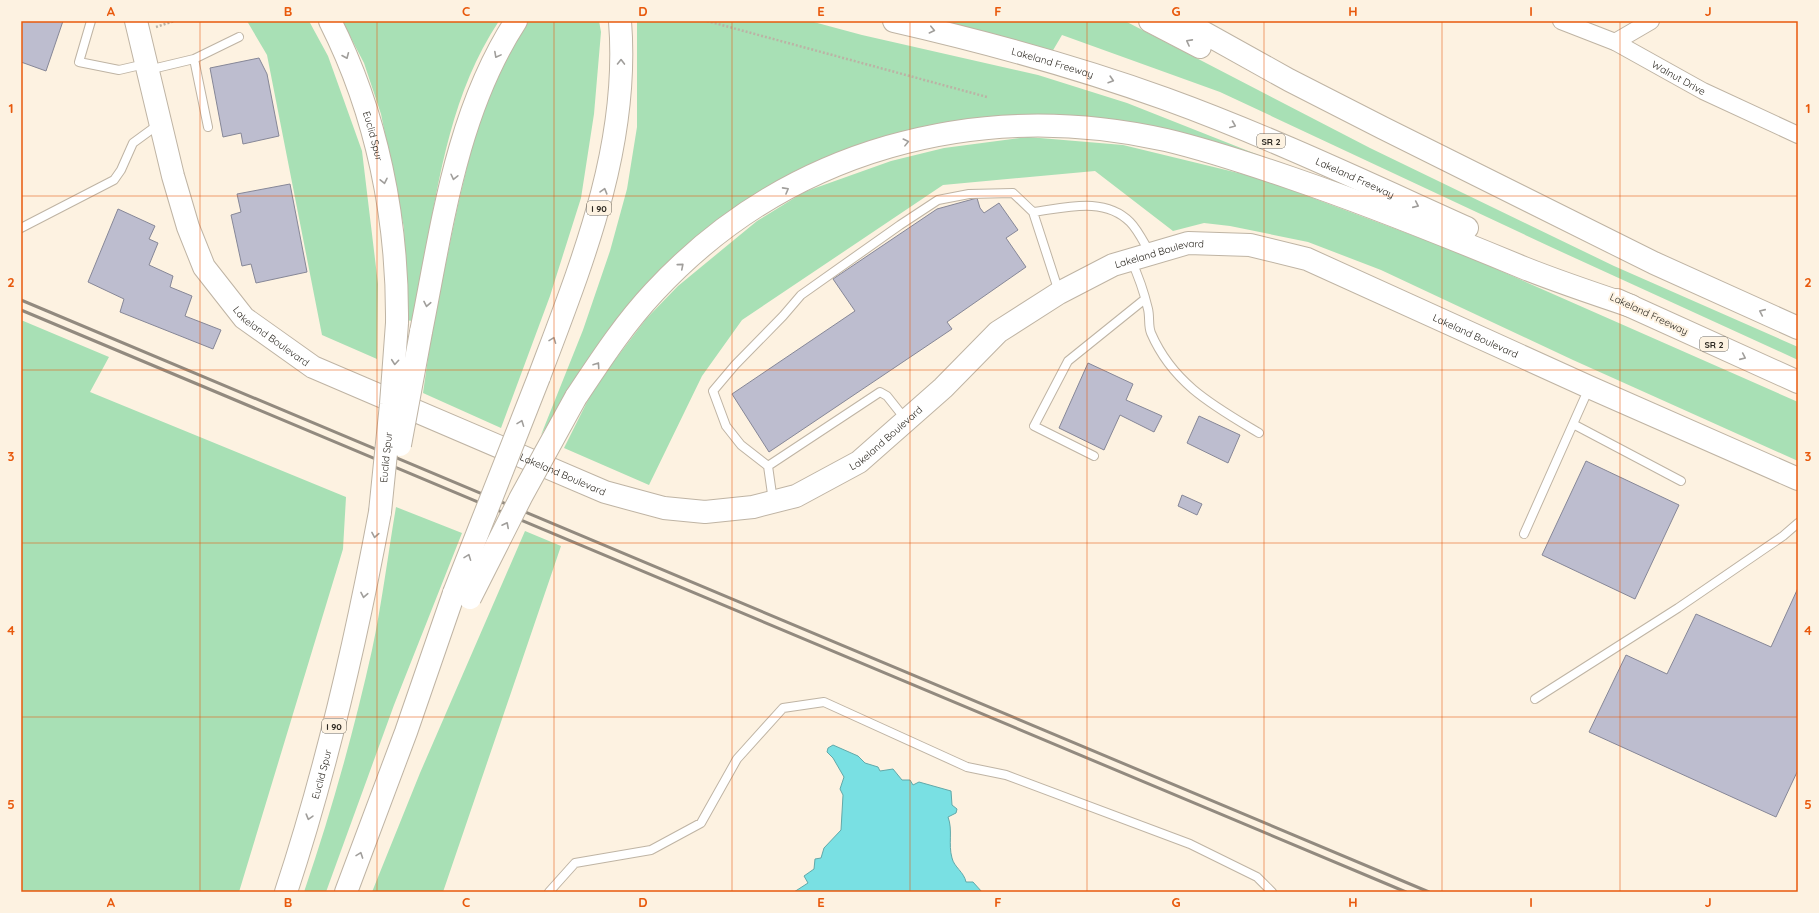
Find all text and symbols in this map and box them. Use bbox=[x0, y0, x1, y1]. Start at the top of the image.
text: A bbox=[107, 3, 116, 19]
text: B bbox=[284, 3, 292, 19]
text: C bbox=[462, 3, 470, 19]
text: D bbox=[638, 3, 648, 19]
text: E bbox=[817, 3, 825, 19]
text: F bbox=[994, 3, 1002, 19]
text: G bbox=[1171, 3, 1181, 19]
text: H bbox=[1348, 3, 1358, 19]
text: I bbox=[1529, 3, 1533, 19]
text: J bbox=[1704, 3, 1712, 19]
one-way arrow bbox=[928, 25, 935, 34]
one-way arrow bbox=[1186, 39, 1194, 46]
street label: Lakeland Freeway bbox=[1010, 44, 1095, 81]
one-way arrow bbox=[494, 51, 501, 58]
one-way arrow bbox=[342, 53, 350, 60]
street label: Walnut Drive bbox=[1650, 57, 1708, 98]
one-way arrow bbox=[616, 59, 625, 65]
one-way arrow bbox=[1108, 75, 1115, 84]
text: 1 bbox=[8, 100, 14, 116]
text: 1 bbox=[1805, 100, 1811, 116]
street label: Euclid Spur bbox=[360, 109, 386, 162]
one-way arrow bbox=[1230, 120, 1237, 128]
road number: SR 2 bbox=[1257, 134, 1285, 148]
one-way arrow bbox=[903, 138, 910, 146]
street label: Lakeland Freeway bbox=[1314, 154, 1397, 201]
one-way arrow bbox=[450, 174, 458, 180]
one-way arrow bbox=[380, 177, 388, 184]
one-way arrow bbox=[599, 187, 607, 194]
one-way arrow bbox=[782, 187, 790, 195]
one-way arrow bbox=[1412, 200, 1420, 208]
road number: I 90 bbox=[587, 201, 611, 215]
street label: Lakeland Boulevard bbox=[1113, 237, 1204, 271]
one-way arrow bbox=[676, 263, 684, 270]
text: 2 bbox=[7, 274, 15, 290]
text: 2 bbox=[1804, 274, 1812, 290]
street label: Lakeland Freeway bbox=[1608, 290, 1690, 338]
one-way arrow bbox=[423, 301, 432, 307]
street label: Lakeland Boulevard bbox=[231, 303, 312, 369]
one-way arrow bbox=[1759, 309, 1767, 317]
street label: Lakeland Boulevard bbox=[1431, 311, 1520, 361]
one-way arrow bbox=[548, 337, 556, 344]
road number: SR 2 bbox=[1700, 337, 1728, 351]
one-way arrow bbox=[1739, 352, 1746, 360]
one-way arrow bbox=[390, 359, 399, 365]
one-way arrow bbox=[592, 362, 599, 369]
street label: Lakeland Boulevard bbox=[847, 403, 925, 473]
one-way arrow bbox=[516, 420, 524, 427]
street label: Euclid Spur bbox=[377, 431, 395, 483]
text: 3 bbox=[8, 448, 15, 464]
text: 3 bbox=[1805, 448, 1812, 464]
street label: Lakeland Boulevard bbox=[518, 450, 608, 498]
one-way arrow bbox=[501, 522, 509, 530]
one-way arrow bbox=[372, 532, 380, 538]
one-way arrow bbox=[464, 554, 472, 561]
one-way arrow bbox=[360, 592, 368, 599]
text: 4 bbox=[7, 622, 15, 638]
text: 4 bbox=[1804, 622, 1812, 638]
road number: I 90 bbox=[322, 719, 346, 733]
street label: Euclid Spur bbox=[308, 748, 334, 801]
text: 5 bbox=[7, 796, 15, 812]
text: 5 bbox=[1804, 796, 1812, 812]
one-way arrow bbox=[305, 813, 314, 820]
one-way arrow bbox=[355, 852, 363, 859]
text: A bbox=[107, 894, 116, 910]
text: B bbox=[284, 894, 292, 910]
text: C bbox=[462, 894, 470, 910]
text: D bbox=[638, 894, 648, 910]
text: E bbox=[817, 894, 825, 910]
text: F bbox=[994, 894, 1002, 910]
text: G bbox=[1171, 894, 1181, 910]
text: H bbox=[1348, 894, 1358, 910]
text: I bbox=[1529, 894, 1533, 910]
text: J bbox=[1704, 894, 1712, 910]

